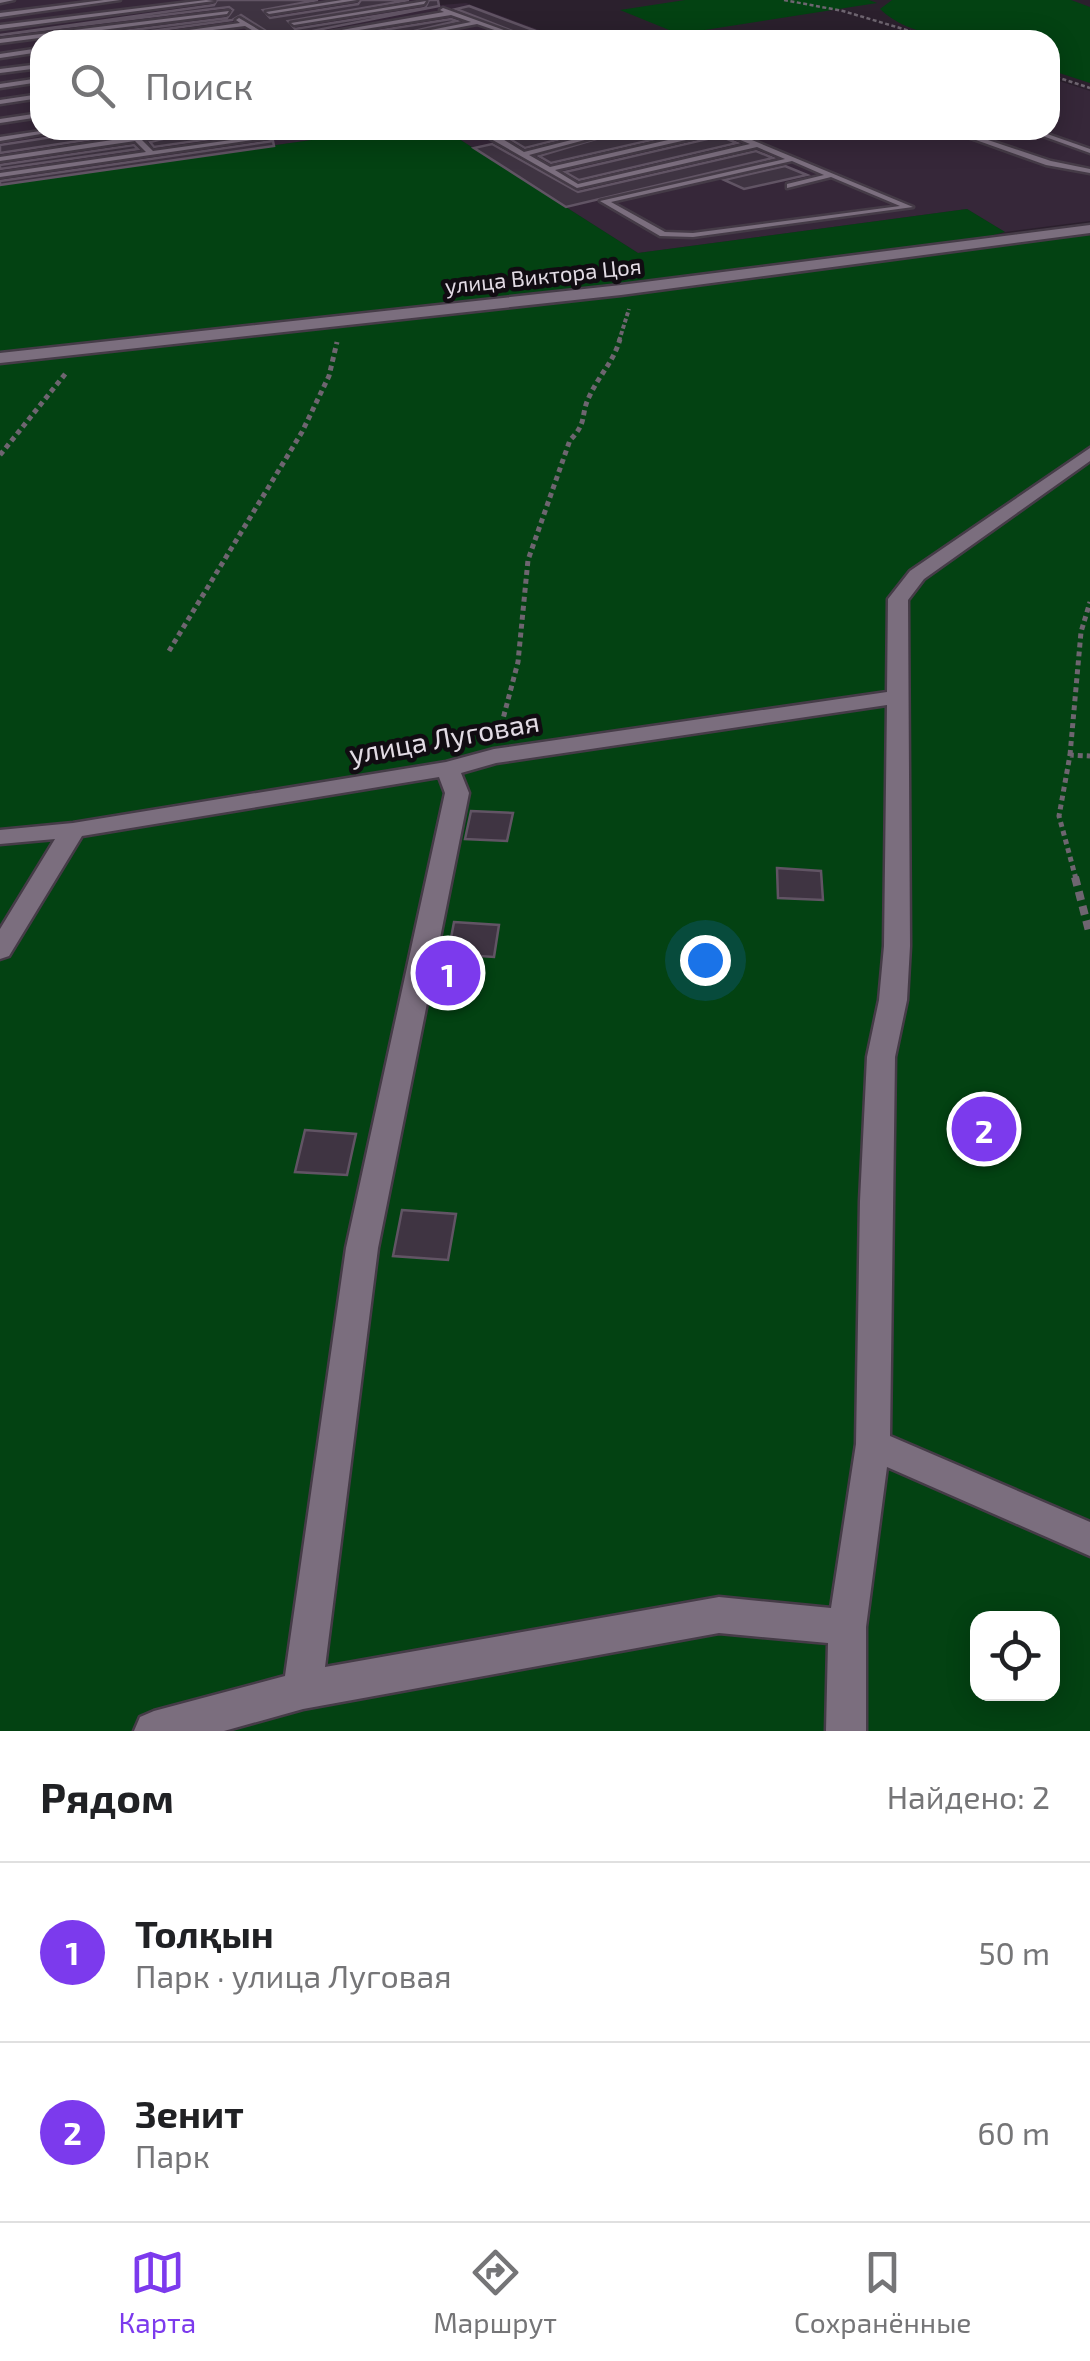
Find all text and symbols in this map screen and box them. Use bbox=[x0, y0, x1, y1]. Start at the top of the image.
search box bbox=[30, 30, 1060, 140]
icon: search bbox=[65, 58, 120, 113]
text: Поиск bbox=[145, 62, 254, 108]
street label: улица Виктора Цоя bbox=[443, 252, 643, 299]
street label: улица Луговая bbox=[346, 704, 542, 770]
your location bbox=[680, 935, 731, 986]
pin: 1 bbox=[416, 936, 480, 1010]
pin: 2 bbox=[952, 1092, 1016, 1166]
map controls bbox=[970, 1611, 1060, 1701]
button: locate bbox=[970, 1611, 1060, 1701]
text: Рядом bbox=[40, 1771, 174, 1821]
text: Найдено: 2 bbox=[887, 1777, 1050, 1815]
text: Толқын bbox=[135, 1910, 274, 1956]
text: 1 bbox=[66, 1933, 79, 1971]
text: 50 m bbox=[978, 1933, 1050, 1971]
text: Парк · улица Луговая bbox=[135, 1956, 452, 1994]
text: Зенит bbox=[135, 2090, 244, 2136]
text: 2 bbox=[63, 2113, 82, 2151]
text: 60 m bbox=[977, 2113, 1050, 2151]
text: Парк bbox=[135, 2136, 210, 2174]
tab: Карта bbox=[119, 2245, 196, 2339]
tab: Маршрут bbox=[433, 2245, 557, 2339]
tab: Сохранённые bbox=[794, 2245, 971, 2339]

